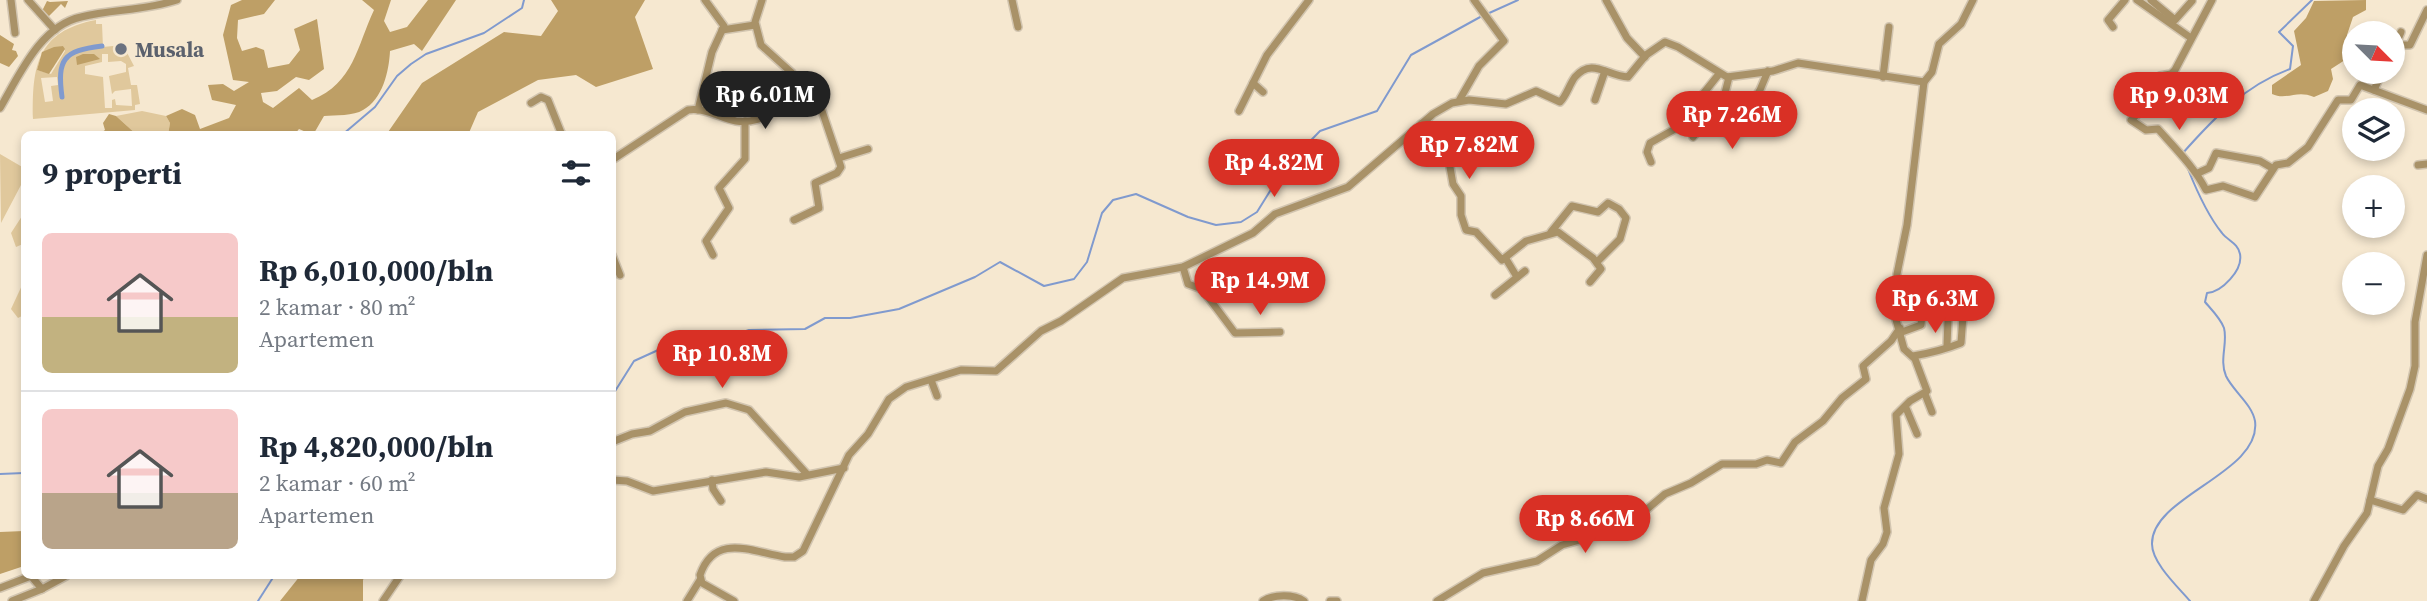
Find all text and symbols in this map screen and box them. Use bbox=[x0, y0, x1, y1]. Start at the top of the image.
north arrow bbox=[2342, 21, 2404, 84]
map controls bbox=[2342, 21, 2405, 315]
place label: Musala bbox=[135, 35, 205, 64]
marker: Musala bbox=[113, 41, 129, 57]
pin: Rp 6.01M bbox=[693, 72, 837, 131]
pin: Rp 9.03M bbox=[2107, 72, 2251, 132]
text: Rp 6.01M bbox=[715, 78, 815, 110]
text: Rp 9.03M bbox=[2129, 79, 2229, 111]
pin: Rp 7.26M bbox=[1660, 92, 1804, 151]
text: Rp 7.26M bbox=[1682, 98, 1782, 130]
button: layers bbox=[2342, 98, 2405, 161]
pin: Rp 7.82M bbox=[1397, 122, 1541, 181]
text: Rp 7.82M bbox=[1419, 128, 1519, 160]
pin: Rp 4.82M bbox=[1202, 140, 1346, 199]
text: Rp 4.82M bbox=[1224, 146, 1324, 178]
text: 9 properti bbox=[42, 153, 182, 194]
icon: filters bbox=[557, 154, 595, 192]
button: + bbox=[2342, 175, 2405, 238]
text: Rp 6,010,000/bln bbox=[259, 250, 494, 291]
button: − bbox=[2342, 252, 2405, 315]
pin: Rp 14.9M bbox=[1188, 258, 1332, 317]
icon: home bbox=[98, 261, 182, 345]
text: Rp 14.9M bbox=[1210, 264, 1310, 296]
pin: Rp 6.3M bbox=[1870, 276, 2000, 335]
text: Rp 6.3M bbox=[1892, 282, 1978, 314]
text: 2 kamar · 80 m² bbox=[259, 291, 416, 323]
text: Apartemen bbox=[259, 323, 374, 355]
pin: Rp 10.8M bbox=[650, 330, 794, 390]
text: Rp 10.8M bbox=[672, 337, 772, 369]
text: Rp 4,820,000/bln bbox=[259, 426, 494, 467]
icon: home bbox=[98, 437, 182, 521]
text: 2 kamar · 60 m² bbox=[259, 467, 416, 499]
pin: Rp 8.66M bbox=[1513, 496, 1657, 555]
text: Apartemen bbox=[259, 499, 374, 531]
text: Rp 8.66M bbox=[1535, 502, 1635, 534]

